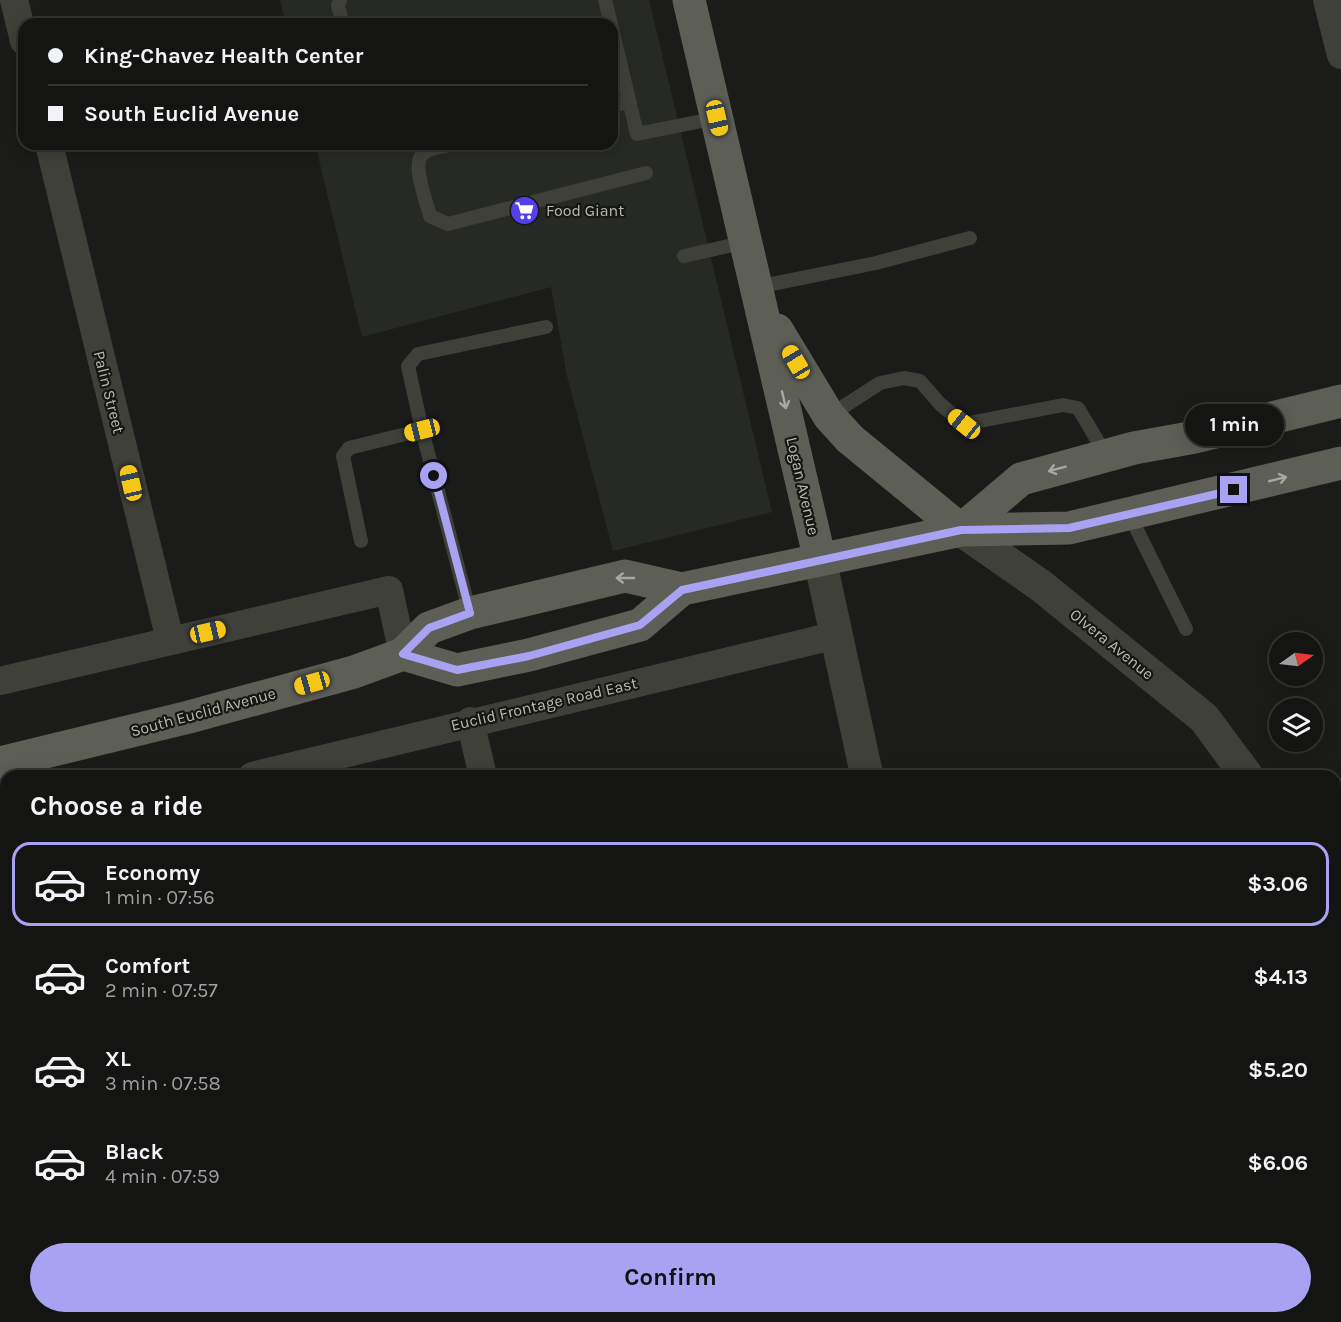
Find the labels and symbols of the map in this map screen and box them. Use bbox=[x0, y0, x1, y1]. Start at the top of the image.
car bbox=[704, 98, 730, 138]
supermarket icon: Food Giant bbox=[509, 194, 541, 226]
place label: Food Giant bbox=[546, 201, 624, 220]
car bbox=[779, 342, 813, 382]
street label: Palin Street bbox=[90, 349, 128, 435]
one-way arrow bbox=[778, 390, 790, 409]
callout: 1 min bbox=[1184, 403, 1284, 445]
car bbox=[944, 406, 984, 442]
car bbox=[402, 417, 442, 443]
street label: Logan Avenue bbox=[782, 435, 824, 537]
route start bbox=[420, 462, 447, 489]
car bbox=[118, 463, 144, 503]
one-way arrow bbox=[1048, 464, 1067, 475]
one-way arrow bbox=[1268, 473, 1287, 485]
route end bbox=[1220, 476, 1247, 503]
one-way arrow bbox=[616, 572, 635, 584]
street label: Olvera Avenue bbox=[1066, 604, 1158, 684]
car bbox=[188, 619, 228, 645]
north arrow bbox=[1269, 632, 1323, 686]
car bbox=[292, 669, 332, 697]
street label: Euclid Frontage Road East bbox=[449, 673, 639, 735]
street label: South Euclid Avenue bbox=[128, 683, 278, 741]

